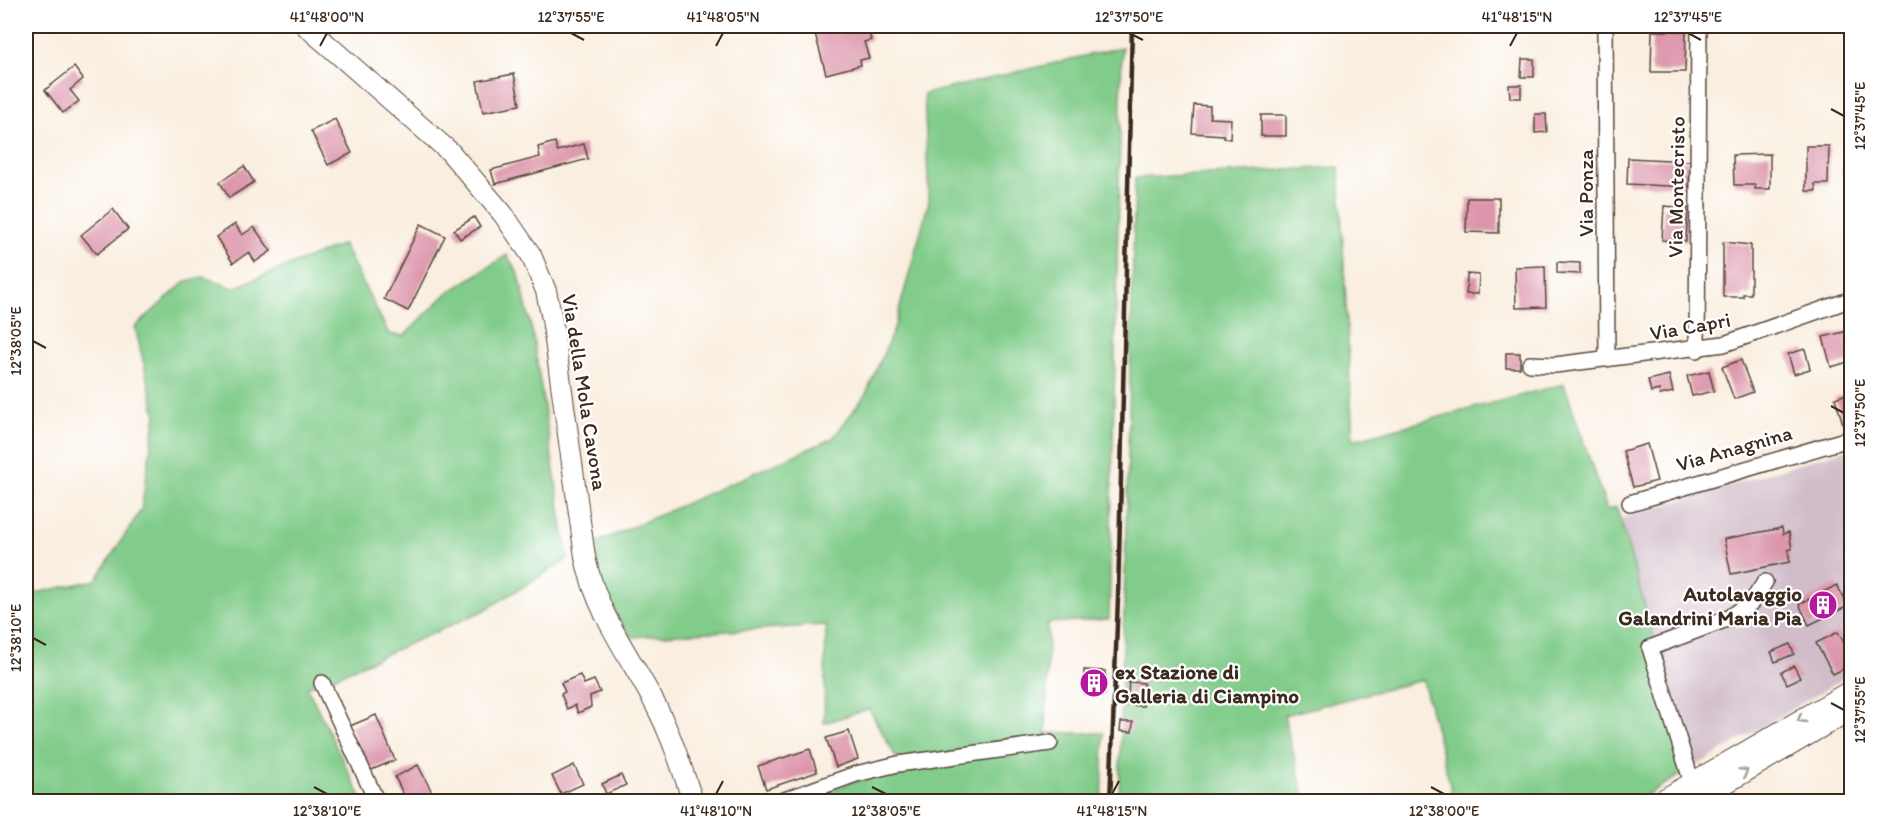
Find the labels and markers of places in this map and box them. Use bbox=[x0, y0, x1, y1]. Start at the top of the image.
place label: Autolavaggio Galandrini Maria Pia bbox=[1618, 581, 1803, 630]
building icon: Autolavaggio Galandrini Maria Pia bbox=[1807, 589, 1839, 621]
place label: ex Stazione di Galleria di Ciampino bbox=[1115, 659, 1299, 709]
building icon: ex Stazione di Galleria di Ciampino bbox=[1078, 667, 1110, 699]

